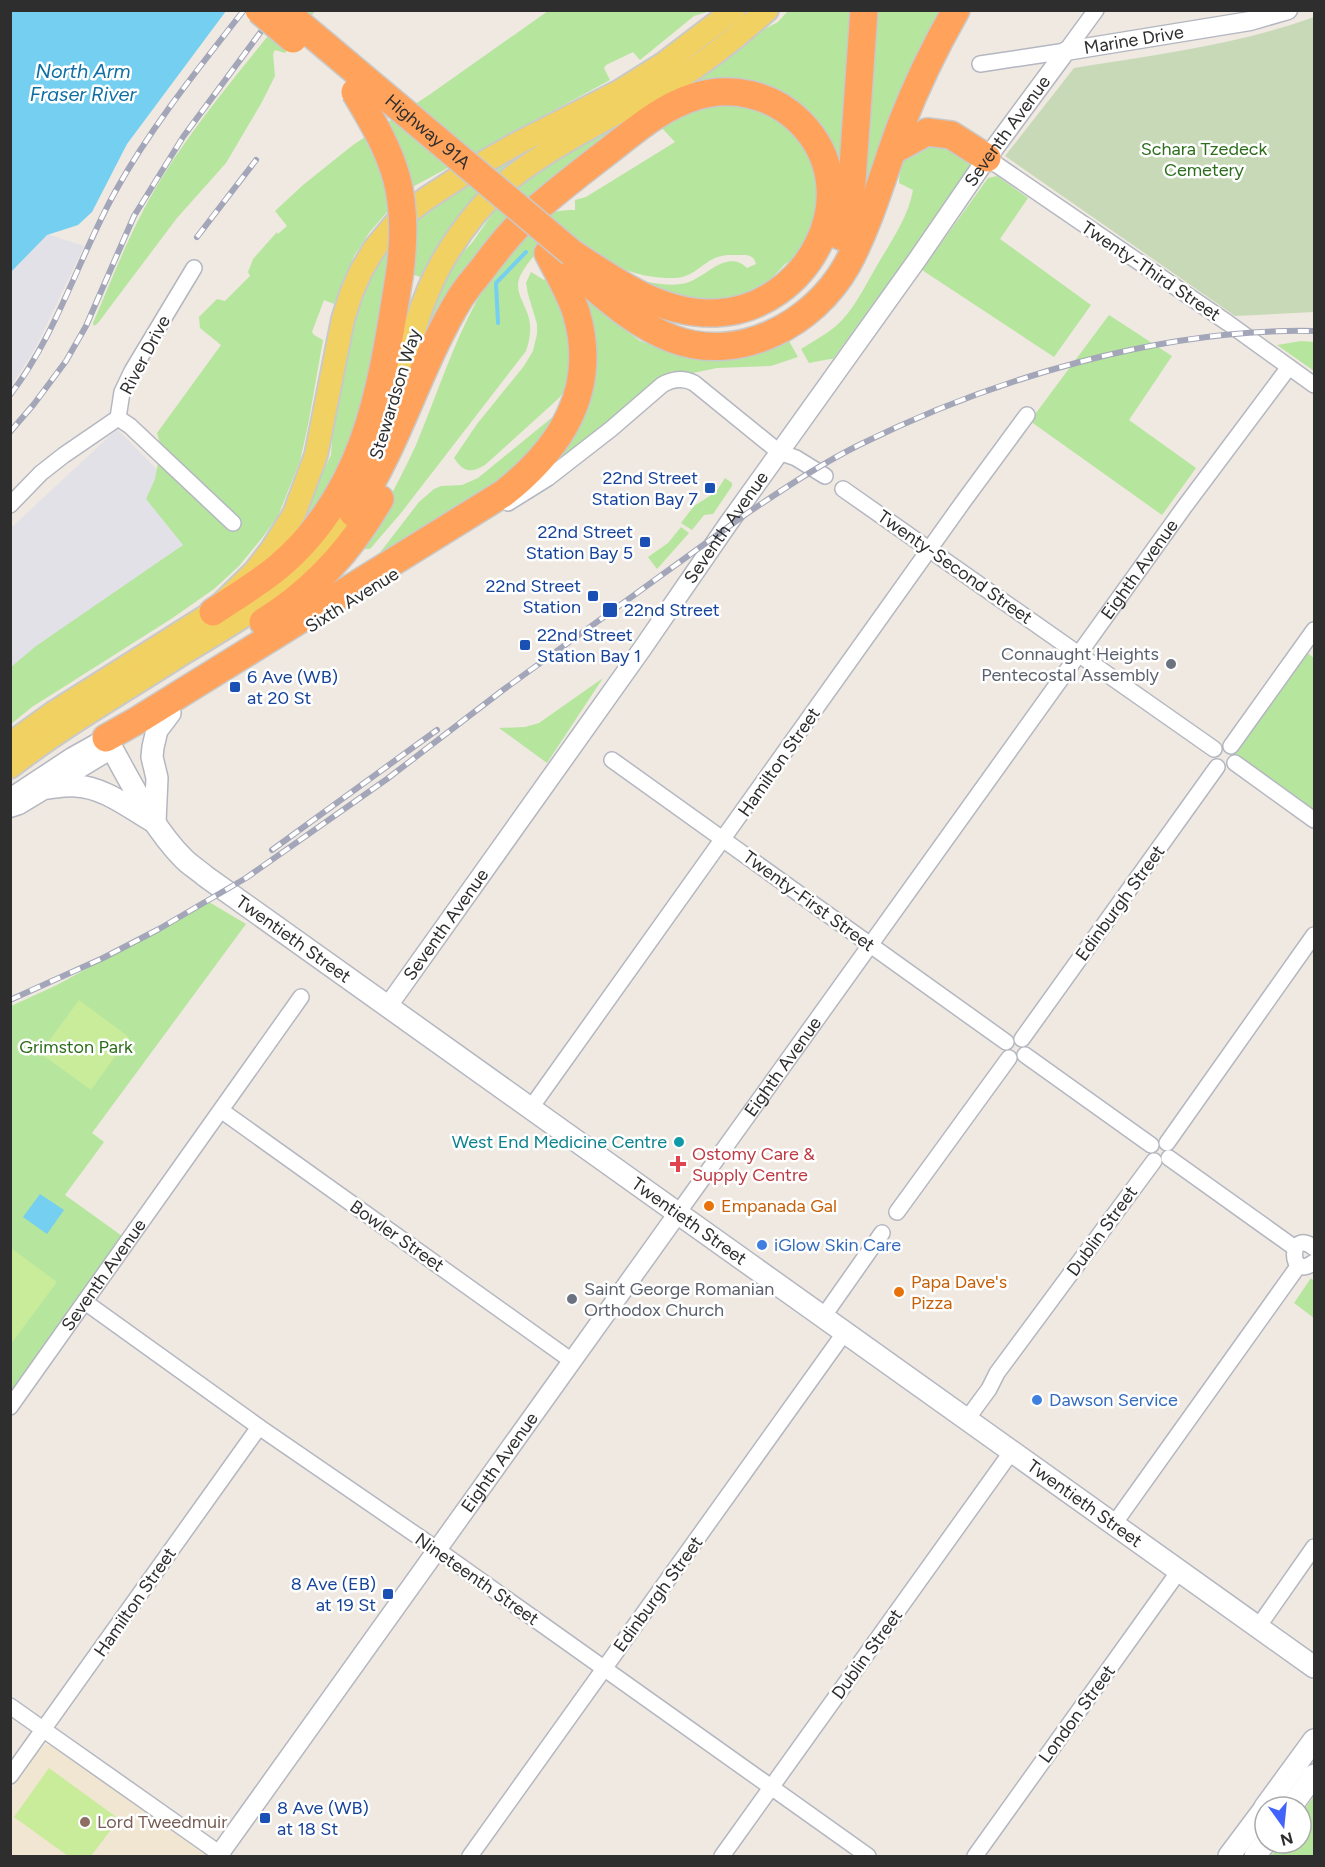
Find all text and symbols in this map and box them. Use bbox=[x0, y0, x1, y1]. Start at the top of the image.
street label: Marine Drive bbox=[1082, 21, 1185, 59]
water label: North Arm Fraser River bbox=[30, 59, 137, 106]
street label: Seventh Avenue bbox=[960, 71, 1055, 191]
street label: Highway 91A bbox=[380, 89, 475, 174]
park label: Schara Tzedeck Cemetery bbox=[1141, 138, 1268, 181]
street label: Twenty-Third Street bbox=[1077, 216, 1225, 326]
street label: River Drive bbox=[115, 311, 175, 398]
street label: Stewardson Way bbox=[365, 325, 425, 462]
place label: 22nd Street Station Bay 7 bbox=[591, 467, 698, 510]
street label: Seventh Avenue bbox=[679, 467, 773, 588]
marker: 22nd Street Station Bay 7 bbox=[703, 481, 717, 495]
street label: Twenty-Second Street bbox=[873, 505, 1037, 629]
street label: Eighth Avenue bbox=[1096, 515, 1183, 624]
place label: 22nd Street Station Bay 5 bbox=[526, 521, 633, 564]
marker: 22nd Street Station Bay 5 bbox=[638, 535, 652, 549]
street label: Sixth Avenue bbox=[301, 563, 403, 637]
place label: 22nd Street Station bbox=[485, 575, 581, 618]
marker: 22nd Street Station bbox=[586, 589, 600, 603]
place label: 22nd Street bbox=[624, 599, 720, 621]
marker: 22nd Street bbox=[601, 601, 619, 619]
place label: 22nd Street Station Bay 1 bbox=[537, 624, 641, 667]
marker: 22nd Street Station Bay 1 bbox=[518, 638, 532, 652]
place label: Connaught Heights Pentecostal Assembly bbox=[981, 643, 1160, 686]
marker: Connaught Heights Pentecostal Assembly bbox=[1164, 657, 1178, 671]
place label: 6 Ave (WB) at 20 St bbox=[247, 666, 338, 709]
marker: 6 Ave (WB) at 20 St bbox=[228, 680, 242, 694]
street label: Hamilton Street bbox=[733, 703, 825, 821]
street label: Edinburgh Street bbox=[1071, 841, 1169, 965]
street label: Twenty-First Street bbox=[739, 846, 879, 956]
street label: Seventh Avenue bbox=[399, 864, 493, 985]
street label: Twentieth Street bbox=[232, 891, 355, 988]
street label: Eighth Avenue bbox=[740, 1012, 826, 1121]
park label: Grimston Park bbox=[19, 1036, 133, 1058]
place label: West End Medicine Centre bbox=[452, 1131, 667, 1153]
marker: West End Medicine Centre bbox=[672, 1135, 686, 1149]
place label: Ostomy Care & Supply Centre bbox=[692, 1143, 815, 1186]
marker: Ostomy Care & Supply Centre bbox=[669, 1155, 687, 1173]
street label: Twentieth Street bbox=[627, 1173, 751, 1270]
street label: Dublin Street bbox=[1062, 1182, 1142, 1280]
street label: Bowler Street bbox=[346, 1195, 449, 1277]
place label: Empanada Gal bbox=[721, 1195, 837, 1217]
marker: Empanada Gal bbox=[702, 1199, 716, 1213]
street label: Seventh Avenue bbox=[57, 1215, 151, 1335]
place label: iGlow Skin Care bbox=[774, 1234, 901, 1256]
marker: iGlow Skin Care bbox=[755, 1238, 769, 1252]
place label: Papa Dave's Pizza bbox=[911, 1271, 1007, 1314]
place label: Saint George Romanian Orthodox Church bbox=[584, 1278, 774, 1321]
marker: Papa Dave's Pizza bbox=[892, 1285, 906, 1299]
marker: Saint George Romanian Orthodox Church bbox=[565, 1292, 579, 1306]
place label: Dawson Service bbox=[1049, 1389, 1178, 1411]
marker: Dawson Service bbox=[1030, 1393, 1044, 1407]
street label: Eighth Avenue bbox=[456, 1408, 543, 1517]
street label: Twentieth Street bbox=[1023, 1455, 1147, 1552]
street label: Nineteenth Street bbox=[411, 1528, 543, 1630]
street label: Edinburgh Street bbox=[609, 1532, 707, 1656]
street label: Hamilton Street bbox=[89, 1543, 181, 1661]
place label: 8 Ave (EB) at 19 St bbox=[291, 1573, 376, 1616]
marker: 8 Ave (EB) at 19 St bbox=[381, 1587, 395, 1601]
street label: Dublin Street bbox=[827, 1605, 907, 1703]
street label: London Street bbox=[1034, 1661, 1120, 1767]
north arrow bbox=[1253, 1795, 1313, 1855]
place label: 8 Ave (WB) at 18 St bbox=[277, 1797, 369, 1840]
place label: Lord Tweedmuir bbox=[97, 1811, 227, 1833]
marker: 8 Ave (WB) at 18 St bbox=[258, 1811, 272, 1825]
marker: Lord Tweedmuir bbox=[78, 1815, 92, 1829]
text: N bbox=[1278, 1828, 1295, 1850]

